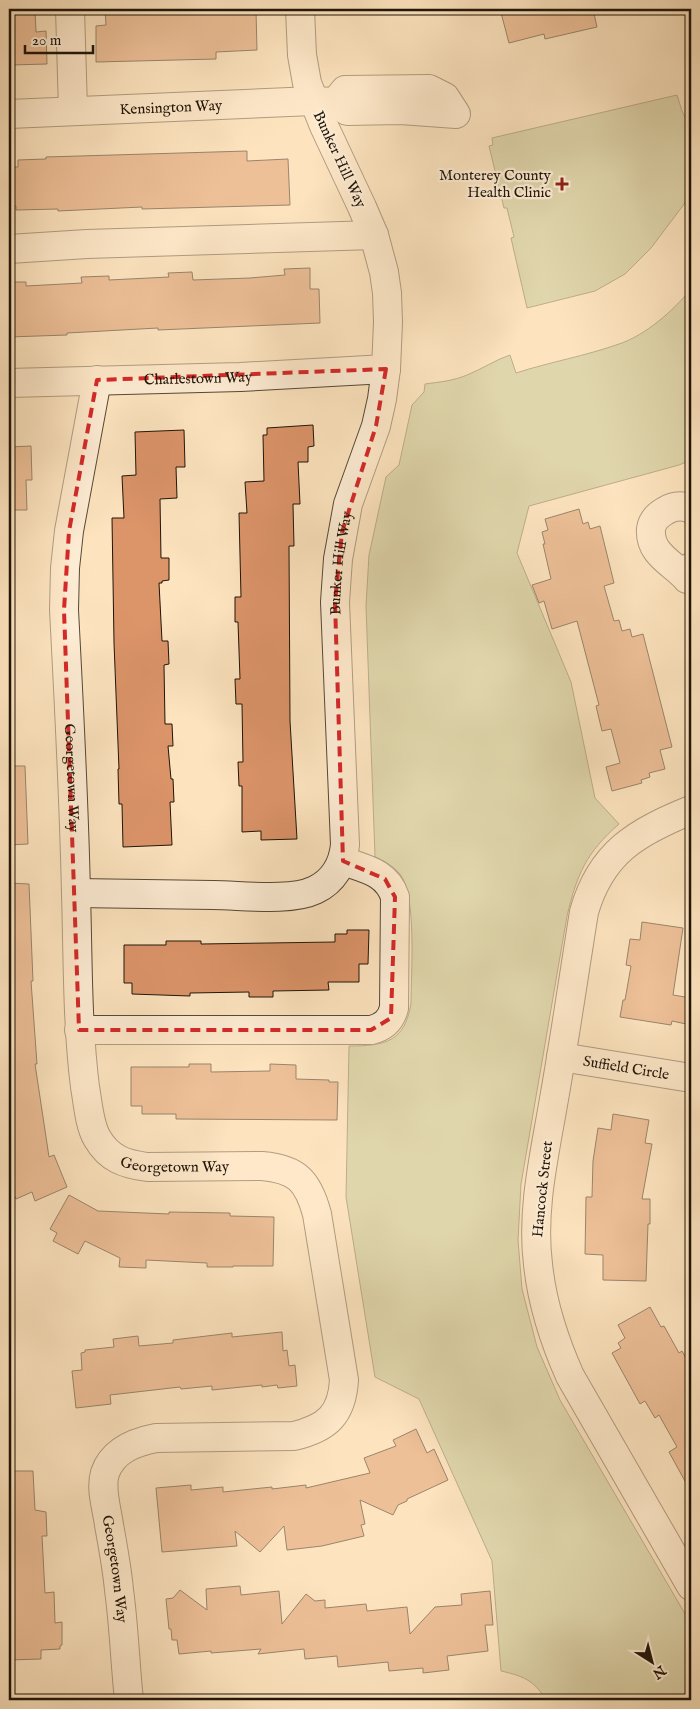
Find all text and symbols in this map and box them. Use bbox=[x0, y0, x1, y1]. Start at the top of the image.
scale bar bbox=[25, 22, 92, 54]
text: 20 m bbox=[32, 31, 62, 50]
street label: Kensington Way bbox=[119, 96, 223, 119]
street label: Bunker Hill Way bbox=[309, 108, 371, 211]
place label: Monterey County Health Clinic bbox=[439, 166, 552, 202]
marker: Monterey County Health Clinic bbox=[555, 177, 569, 191]
street label: Charlestown Way bbox=[144, 367, 253, 389]
street label: Bunker Hill Way bbox=[326, 509, 357, 616]
street label: Georgetown Way bbox=[60, 723, 83, 833]
street label: Suffield Circle bbox=[582, 1052, 671, 1084]
street label: Hancock Street bbox=[528, 1140, 557, 1238]
street label: Georgetown Way bbox=[118, 1152, 230, 1177]
street label: Georgetown Way bbox=[98, 1514, 132, 1624]
north arrow bbox=[628, 1636, 678, 1686]
text: N bbox=[649, 1660, 670, 1683]

